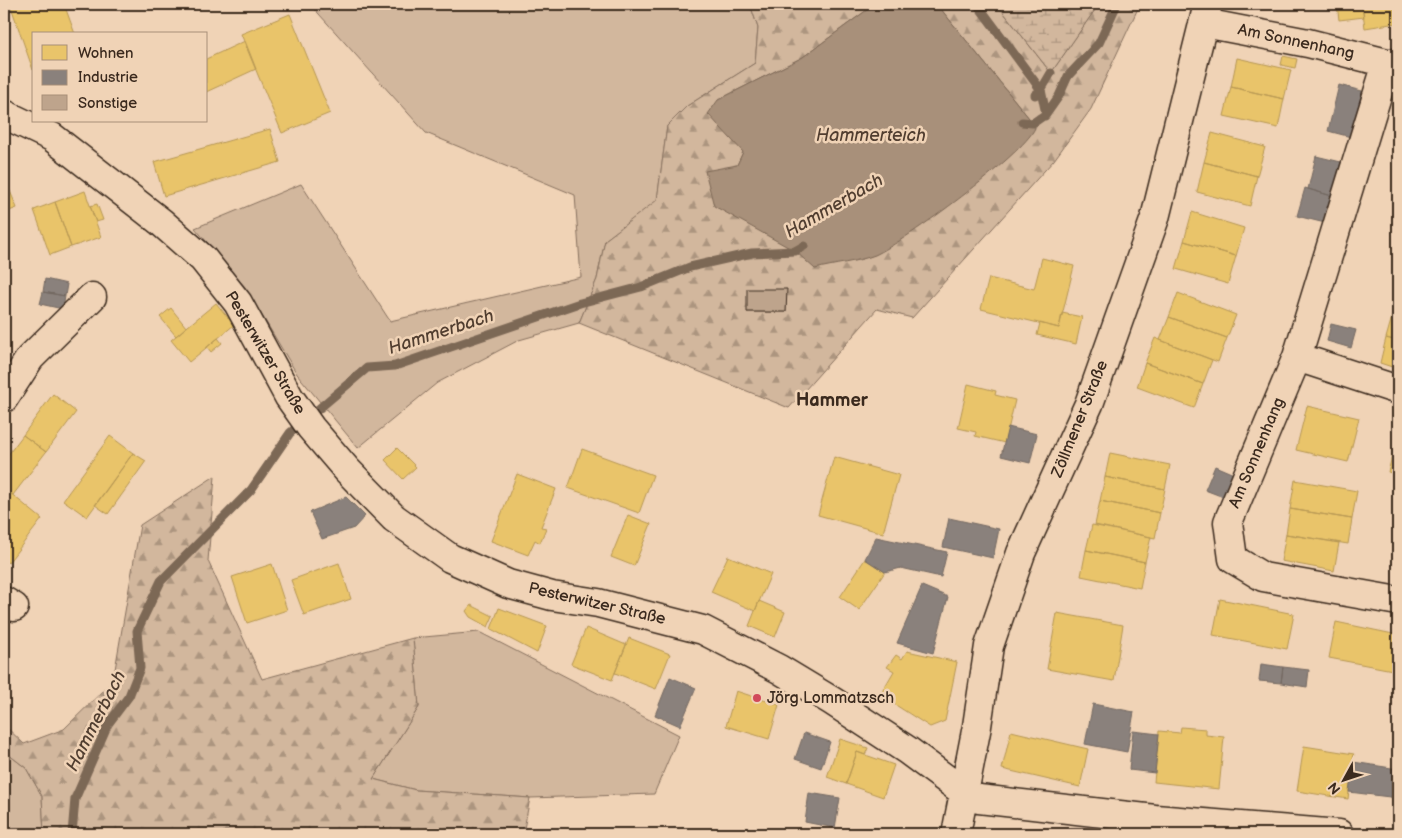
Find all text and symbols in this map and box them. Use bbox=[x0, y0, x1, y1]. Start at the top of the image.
street label: Am Sonnenhang bbox=[1236, 20, 1356, 64]
legend bbox=[32, 32, 208, 122]
text: Wohnen bbox=[78, 44, 133, 63]
text: Industrie bbox=[78, 68, 138, 87]
text: Sonstige bbox=[78, 94, 137, 113]
water label: Hammerteich bbox=[816, 125, 926, 146]
water label: Hammerbach bbox=[781, 169, 887, 243]
street label: Pesterwitzer Straße bbox=[221, 288, 309, 418]
water label: Hammerbach bbox=[386, 305, 497, 359]
street label: Zöllmener Straße bbox=[1048, 357, 1112, 481]
district label: Hammer bbox=[796, 390, 869, 411]
street label: Am Sonnenhang bbox=[1225, 395, 1289, 511]
street label: Pesterwitzer Straße bbox=[527, 579, 668, 629]
water label: Hammerbach bbox=[62, 667, 130, 775]
place label: Jörg Lommatzsch bbox=[767, 689, 894, 708]
marker: Jörg Lommatzsch bbox=[751, 692, 763, 704]
north arrow bbox=[1320, 756, 1370, 806]
text: N bbox=[1325, 779, 1344, 798]

